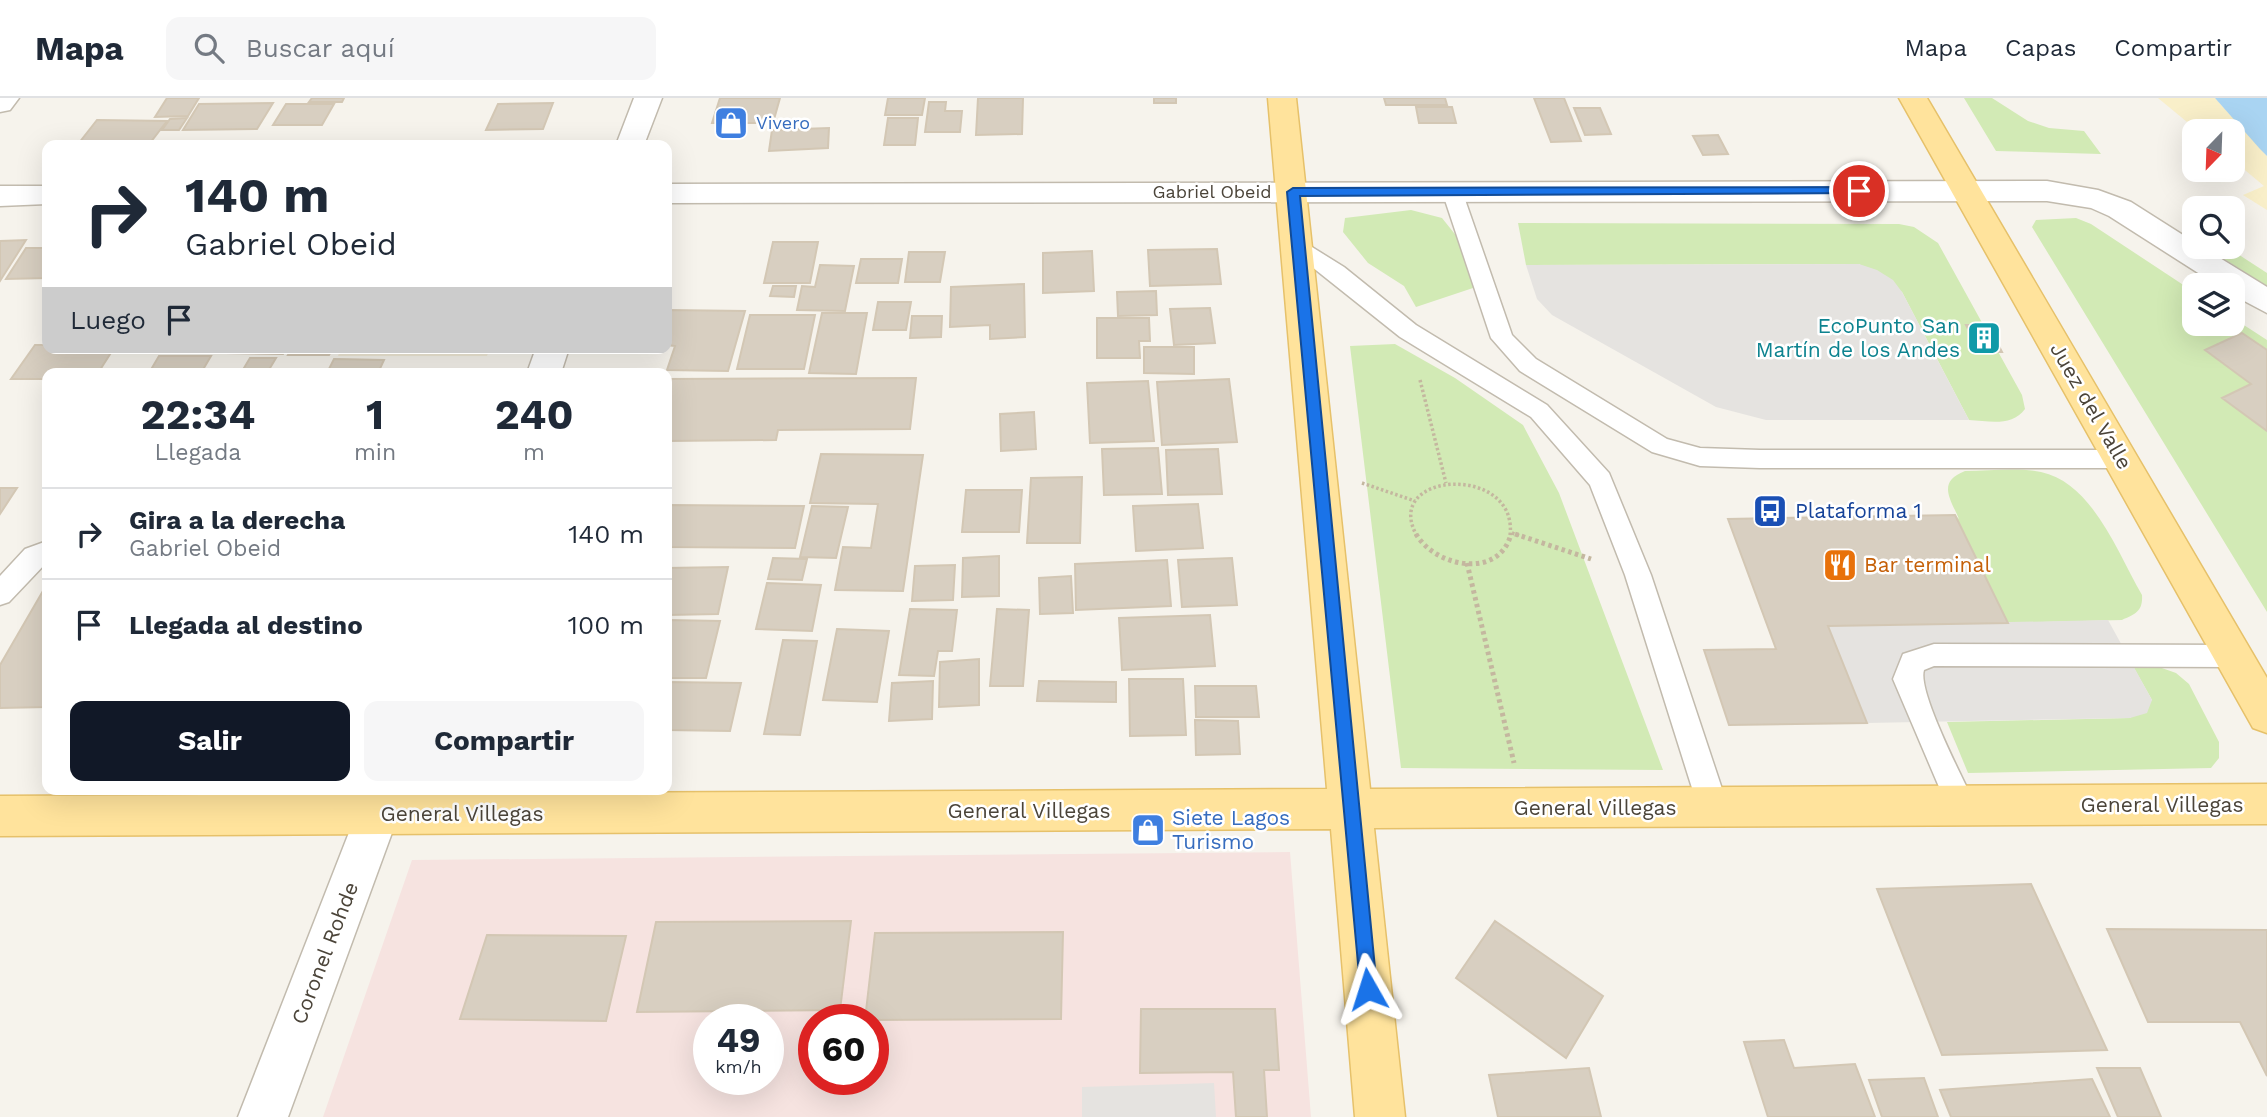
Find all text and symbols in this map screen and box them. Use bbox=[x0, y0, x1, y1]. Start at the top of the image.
search box bbox=[166, 17, 656, 80]
text: Mapa bbox=[35, 29, 124, 68]
icon: search bbox=[190, 29, 228, 67]
text: Buscar aquí bbox=[246, 33, 395, 63]
text: Mapa bbox=[1904, 34, 1967, 62]
text: Capas bbox=[2005, 34, 2076, 62]
text: Compartir bbox=[2114, 34, 2232, 62]
shop icon: Vivero bbox=[712, 104, 750, 142]
place label: Vivero bbox=[756, 112, 810, 133]
north arrow bbox=[2182, 119, 2245, 182]
map controls bbox=[2182, 119, 2245, 336]
pin bbox=[1829, 161, 1889, 221]
text: 140 m bbox=[185, 166, 329, 224]
icon: right bbox=[70, 168, 161, 259]
icon: arrive bbox=[1840, 172, 1878, 210]
street label: Gabriel Obeid bbox=[1152, 181, 1272, 202]
button: search bbox=[2182, 196, 2245, 259]
text: Gabriel Obeid bbox=[185, 225, 397, 263]
button: layers bbox=[2182, 273, 2245, 336]
icon: arrive bbox=[160, 301, 198, 339]
text: Luego bbox=[70, 305, 146, 335]
place label: EcoPunto San Martín de los Andes bbox=[1756, 313, 1960, 362]
building icon: EcoPunto San Martín de los Andes bbox=[1965, 319, 2003, 357]
street label: Juez del Valle bbox=[2045, 338, 2138, 473]
text: 22:34 bbox=[141, 390, 255, 439]
text: 1 bbox=[366, 390, 384, 439]
text: 240 bbox=[495, 390, 573, 439]
text: Llegada bbox=[155, 439, 241, 466]
text: min bbox=[354, 439, 396, 466]
text: m bbox=[523, 439, 545, 466]
bus stop icon: Plataforma 1 bbox=[1751, 492, 1789, 530]
place label: Plataforma 1 bbox=[1795, 498, 1922, 523]
text: Gira a la derecha bbox=[129, 505, 345, 535]
icon: right bbox=[70, 515, 108, 553]
text: 140 m bbox=[568, 519, 644, 549]
text: Gabriel Obeid bbox=[129, 535, 281, 562]
restaurant icon: Bar terminal bbox=[1821, 546, 1859, 584]
place label: Bar terminal bbox=[1864, 552, 1991, 577]
icon: arrive bbox=[70, 606, 108, 644]
text: Llegada al destino bbox=[129, 610, 363, 640]
text: 100 m bbox=[568, 610, 644, 640]
button: Salir bbox=[70, 701, 350, 781]
button: Compartir bbox=[364, 701, 644, 781]
street label: General Villegas bbox=[2080, 792, 2244, 817]
street label: General Villegas bbox=[1513, 795, 1677, 820]
street label: General Villegas bbox=[947, 798, 1111, 823]
street label: General Villegas bbox=[380, 801, 544, 826]
place label: Siete Lagos Turismo bbox=[1172, 805, 1290, 854]
shop icon: Siete Lagos Turismo bbox=[1129, 811, 1167, 849]
street label: Coronel Rohde bbox=[286, 878, 363, 1027]
position arrow bbox=[1331, 952, 1405, 1026]
speed limit sign: 60 bbox=[798, 1004, 889, 1095]
text: 49 bbox=[716, 1019, 761, 1061]
text: km/h bbox=[715, 1056, 762, 1077]

